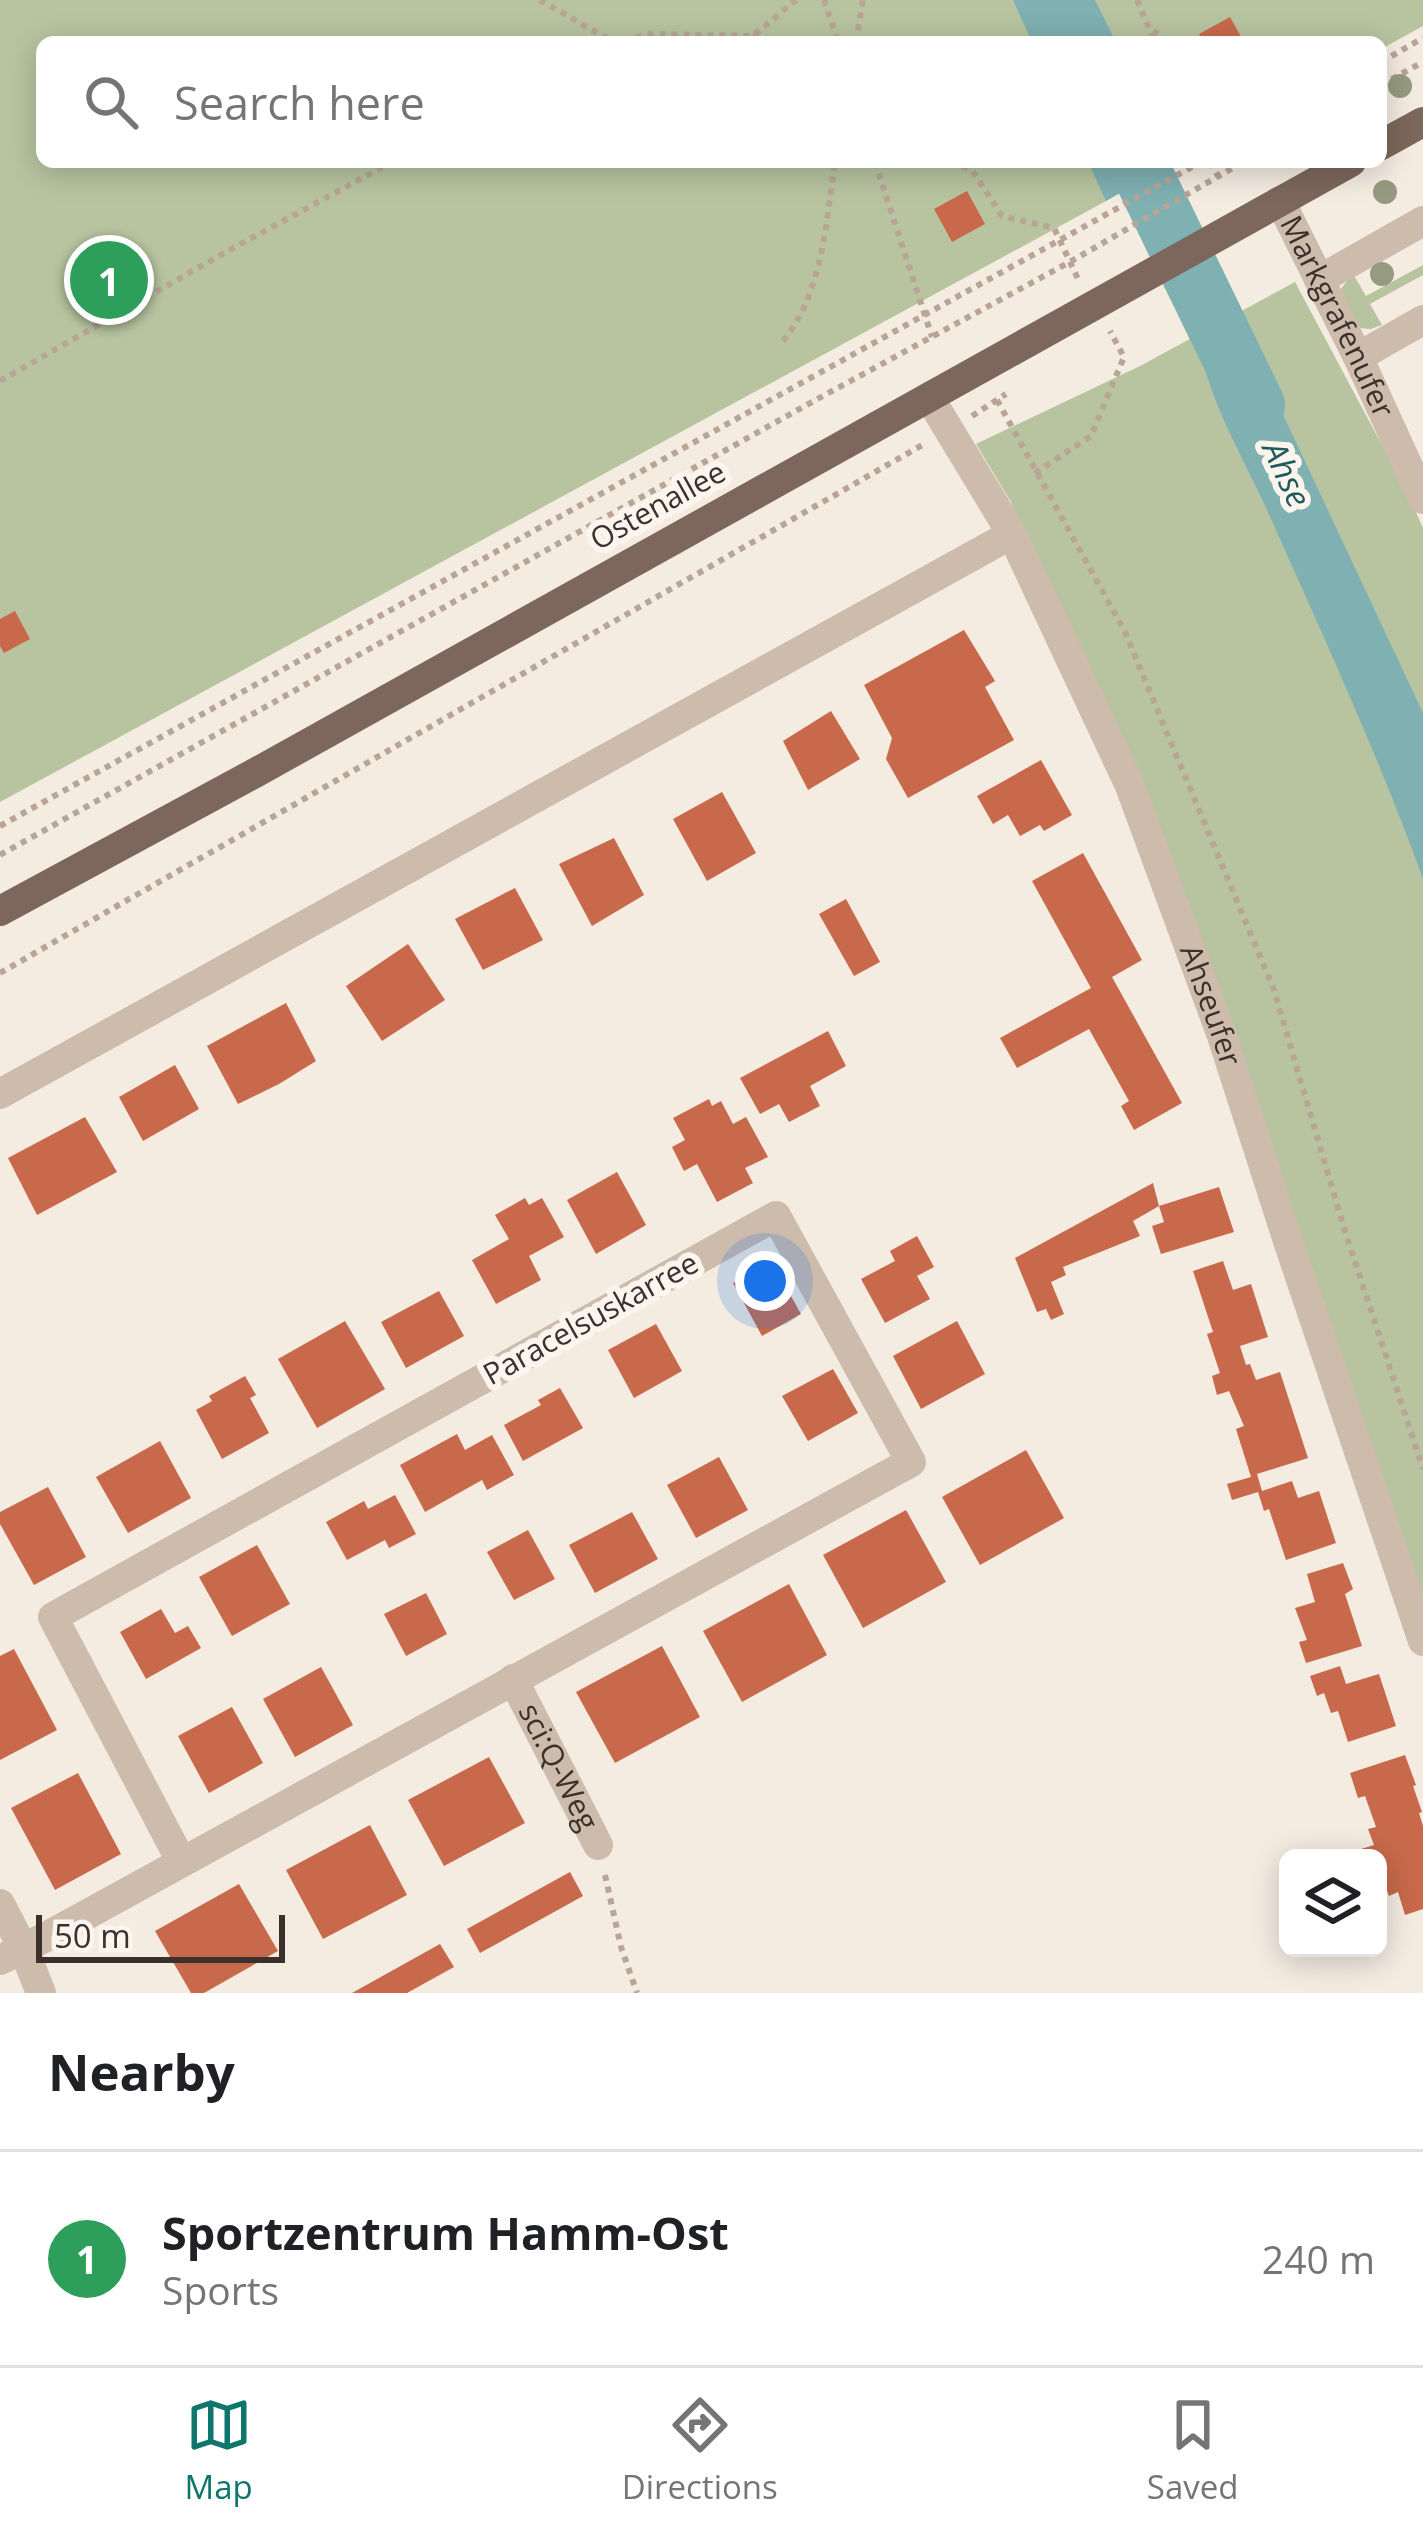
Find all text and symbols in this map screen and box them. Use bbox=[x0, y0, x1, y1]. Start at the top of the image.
search box bbox=[36, 36, 1387, 168]
icon: search bbox=[78, 69, 144, 135]
text: Search here bbox=[174, 72, 425, 133]
street label: Markgrafenufer bbox=[1272, 208, 1405, 424]
pin: 1 bbox=[70, 235, 148, 325]
water label: Ahse bbox=[1252, 432, 1322, 514]
street label: Ostenallee bbox=[582, 451, 732, 559]
street label: Ahseufer bbox=[1171, 938, 1252, 1071]
street label: Paracelsuskarree bbox=[475, 1242, 705, 1394]
your location bbox=[735, 1251, 795, 1311]
street label: sci:Q-Weg bbox=[510, 1696, 609, 1837]
map controls bbox=[1279, 1849, 1387, 1957]
button: layers bbox=[1279, 1849, 1387, 1957]
scale bar bbox=[36, 1909, 285, 1962]
text: 50 m bbox=[54, 1913, 131, 1958]
text: Nearby bbox=[48, 2036, 235, 2106]
text: Sportzentrum Hamm-Ost bbox=[162, 2202, 729, 2263]
text: 1 bbox=[76, 2232, 98, 2285]
text: 240 m bbox=[1262, 2232, 1375, 2285]
text: Sports bbox=[162, 2263, 279, 2316]
tab: Map bbox=[185, 2392, 253, 2509]
tab: Directions bbox=[622, 2392, 778, 2509]
tab: Saved bbox=[1147, 2392, 1238, 2509]

